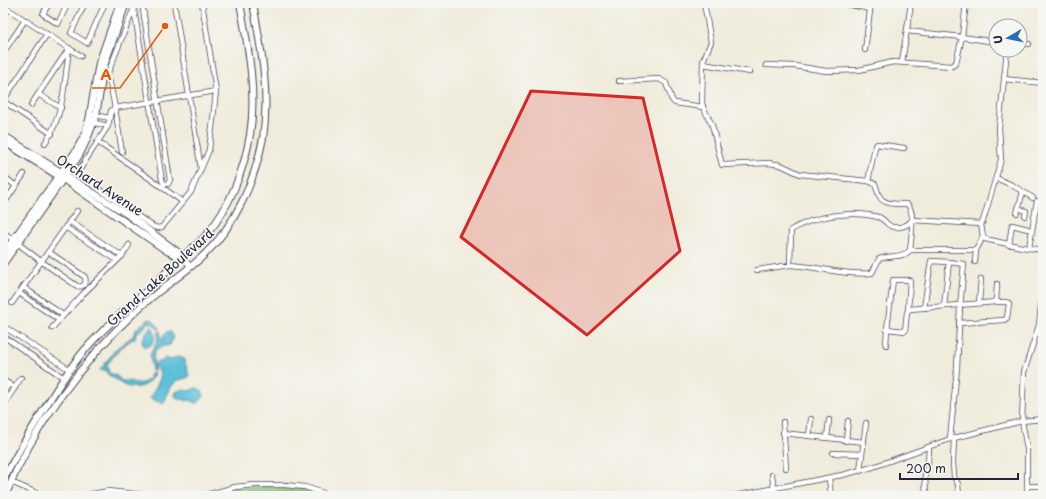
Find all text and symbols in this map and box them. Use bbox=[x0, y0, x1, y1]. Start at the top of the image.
north arrow bbox=[988, 18, 1028, 58]
text: U bbox=[989, 34, 1007, 45]
callout: A bbox=[92, 62, 120, 88]
text: A bbox=[100, 64, 112, 85]
street label: Orchard Avenue bbox=[53, 149, 147, 220]
street label: Grand Lake Boulevard bbox=[102, 223, 217, 330]
scale bar bbox=[900, 455, 1018, 481]
text: 200 m bbox=[906, 459, 946, 477]

